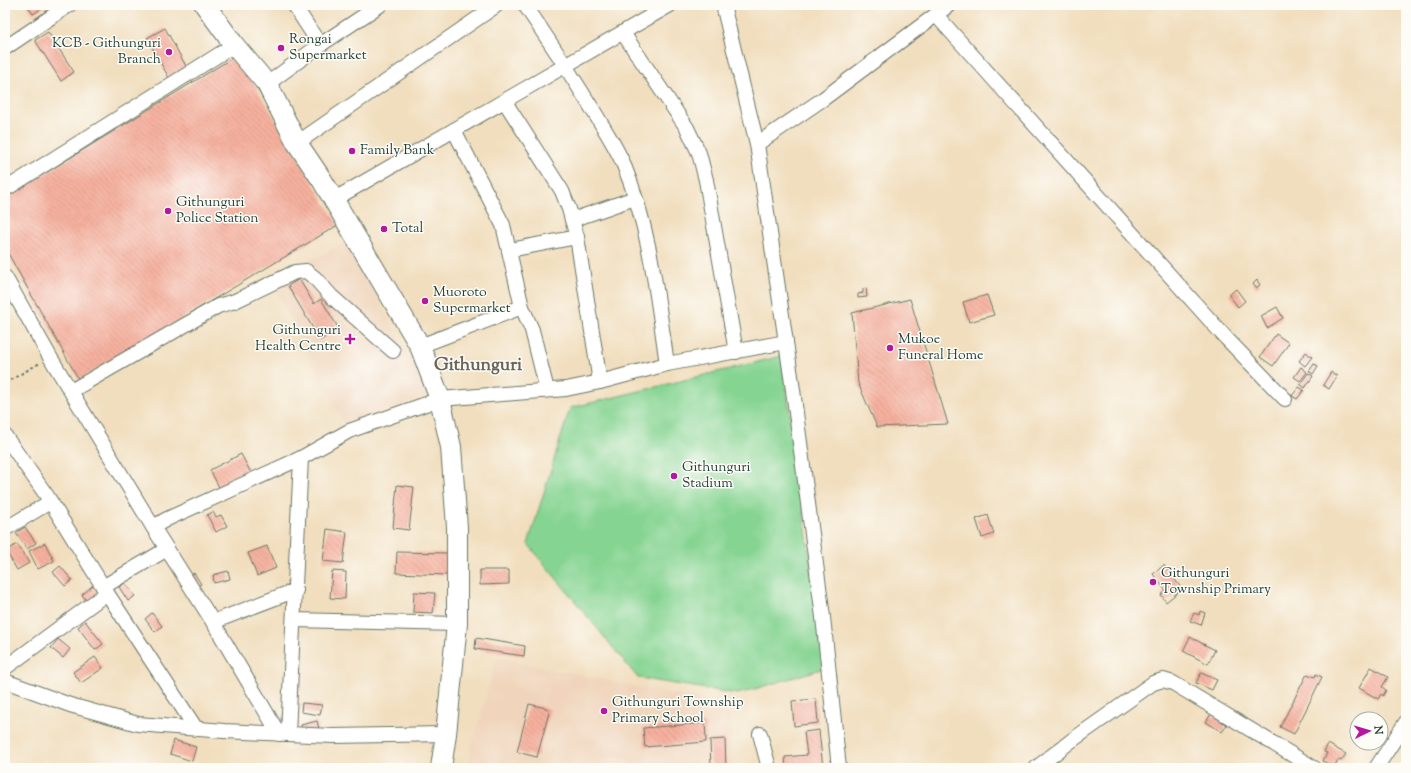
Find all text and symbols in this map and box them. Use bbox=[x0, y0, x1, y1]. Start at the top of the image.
place label: Rongai Supermarket bbox=[289, 30, 367, 66]
place label: KCB - Githunguri Branch bbox=[52, 34, 161, 70]
marker: Rongai Supermarket bbox=[276, 43, 286, 53]
marker: KCB - Githunguri Branch bbox=[164, 47, 174, 57]
place label: Family Bank bbox=[360, 141, 435, 161]
marker: Family Bank bbox=[347, 146, 357, 156]
place label: Githunguri Police Station bbox=[176, 193, 259, 229]
marker: Githunguri Police Station bbox=[163, 206, 173, 216]
place label: Total bbox=[392, 219, 423, 239]
marker: Total bbox=[379, 224, 389, 234]
place label: Muoroto Supermarket bbox=[433, 283, 511, 319]
marker: Muoroto Supermarket bbox=[420, 296, 430, 306]
place label: Githunguri Health Centre bbox=[255, 321, 341, 357]
place label: Mukoe Funeral Home bbox=[898, 330, 984, 366]
marker: Githunguri Health Centre bbox=[344, 333, 356, 345]
marker: Mukoe Funeral Home bbox=[885, 343, 895, 353]
district label: Githunguri bbox=[434, 353, 523, 379]
place label: Githunguri Stadium bbox=[682, 458, 751, 494]
marker: Githunguri Stadium bbox=[669, 471, 679, 481]
place label: Githunguri Township Primary bbox=[1161, 564, 1271, 600]
marker: Githunguri Township Primary bbox=[1148, 577, 1158, 587]
place label: Githunguri Township Primary School bbox=[612, 693, 744, 729]
marker: Githunguri Township Primary School bbox=[599, 706, 609, 716]
north arrow bbox=[1349, 711, 1389, 751]
text: N bbox=[1370, 724, 1386, 736]

